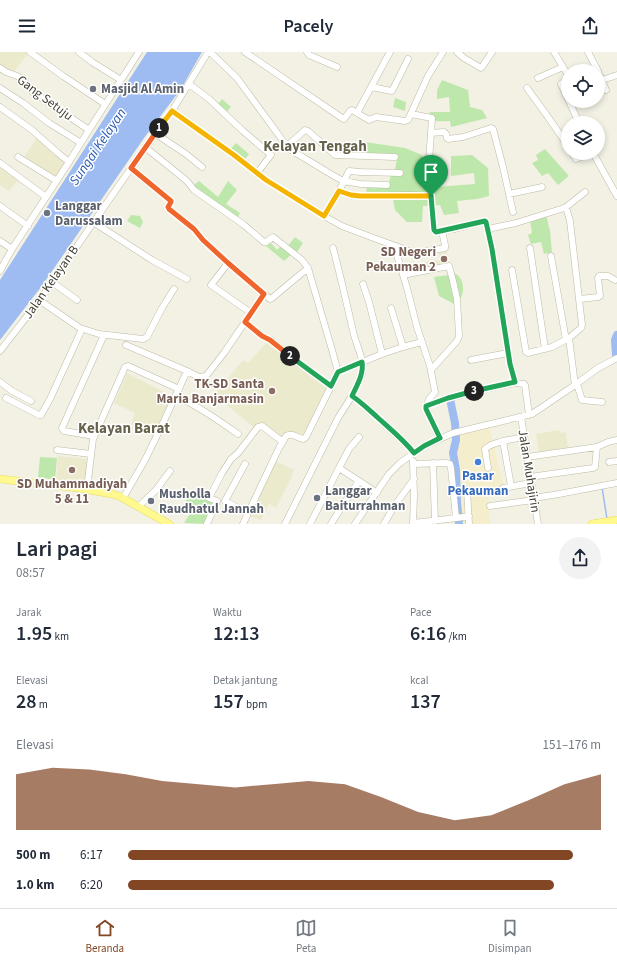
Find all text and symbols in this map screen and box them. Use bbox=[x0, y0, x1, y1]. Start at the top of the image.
text: Pacely bbox=[284, 14, 333, 39]
icon: menu bbox=[16, 15, 38, 37]
icon: share bbox=[579, 15, 601, 37]
map controls bbox=[561, 64, 605, 160]
button: locate bbox=[561, 64, 605, 108]
street label: Gang Setuju bbox=[13, 71, 77, 125]
place label: Masjid Al Amin bbox=[101, 80, 184, 98]
marker: Masjid Al Amin bbox=[88, 84, 98, 94]
water label: Sungai Kelayan bbox=[65, 104, 131, 190]
button: layers bbox=[561, 116, 605, 160]
pin: 1 bbox=[149, 118, 169, 138]
text: 1 bbox=[156, 120, 162, 135]
district label: Kelayan Tengah bbox=[263, 136, 367, 157]
pin bbox=[414, 155, 448, 196]
icon: arrive bbox=[420, 161, 442, 183]
place label: Langgar Darussalam bbox=[55, 197, 123, 230]
marker: Langgar Darussalam bbox=[42, 208, 52, 218]
street label: Jalan Kelayan B bbox=[19, 241, 83, 322]
place label: SD Negeri Pekauman 2 bbox=[366, 243, 436, 276]
marker: SD Negeri Pekauman 2 bbox=[439, 254, 449, 264]
pin: 2 bbox=[280, 346, 300, 366]
text: 2 bbox=[287, 348, 293, 363]
place label: TK-SD Santa Maria Banjarmasin bbox=[156, 375, 264, 408]
pin: 3 bbox=[464, 381, 484, 401]
text: 3 bbox=[471, 383, 477, 398]
marker: TK-SD Santa Maria Banjarmasin bbox=[267, 386, 277, 396]
district label: Kelayan Barat bbox=[78, 418, 170, 439]
street label: Jalan Muhajirin bbox=[514, 428, 544, 514]
marker: Pasar Pekauman bbox=[473, 457, 483, 467]
marker: SD Muhammadiyah 5 & 11 bbox=[67, 465, 77, 475]
place label: Pasar Pekauman bbox=[448, 467, 508, 500]
place label: SD Muhammadiyah 5 & 11 bbox=[17, 475, 127, 508]
place label: Langgar Baiturrahman bbox=[325, 482, 405, 515]
place label: Musholla Raudhatul Jannah bbox=[159, 485, 264, 518]
marker: Langgar Baiturrahman bbox=[312, 493, 322, 503]
marker: Musholla Raudhatul Jannah bbox=[146, 496, 156, 506]
text: Lari pagi bbox=[16, 533, 97, 565]
button: share bbox=[559, 537, 601, 579]
text: 08:57 bbox=[16, 564, 45, 582]
text: Jarak bbox=[16, 605, 41, 620]
text: Waktu bbox=[213, 605, 242, 620]
text: Pace bbox=[410, 605, 432, 620]
text: 1.95 bbox=[16, 620, 52, 648]
text: 12:13 bbox=[213, 620, 260, 648]
text: 6:16 bbox=[410, 620, 446, 648]
text: km bbox=[52, 629, 69, 644]
text: /km bbox=[446, 629, 467, 644]
text: Elevasi bbox=[16, 673, 48, 688]
text: Detak jantung bbox=[213, 673, 277, 688]
text: kcal bbox=[410, 673, 429, 688]
text: 28 bbox=[16, 688, 37, 716]
text: 157 bbox=[213, 688, 244, 716]
text: 137 bbox=[410, 688, 441, 716]
text: m bbox=[37, 697, 48, 712]
text: bpm bbox=[244, 697, 267, 712]
text: Elevasi bbox=[16, 736, 54, 754]
text: 151–176 m bbox=[543, 736, 601, 754]
text: 500 m bbox=[16, 846, 50, 864]
text: 6:17 bbox=[80, 846, 103, 864]
text: 1.0 km bbox=[16, 876, 55, 894]
text: 6:20 bbox=[80, 876, 103, 894]
tab: Beranda bbox=[85, 917, 124, 956]
tab: Peta bbox=[295, 917, 317, 956]
tab: Disimpan bbox=[488, 917, 532, 956]

